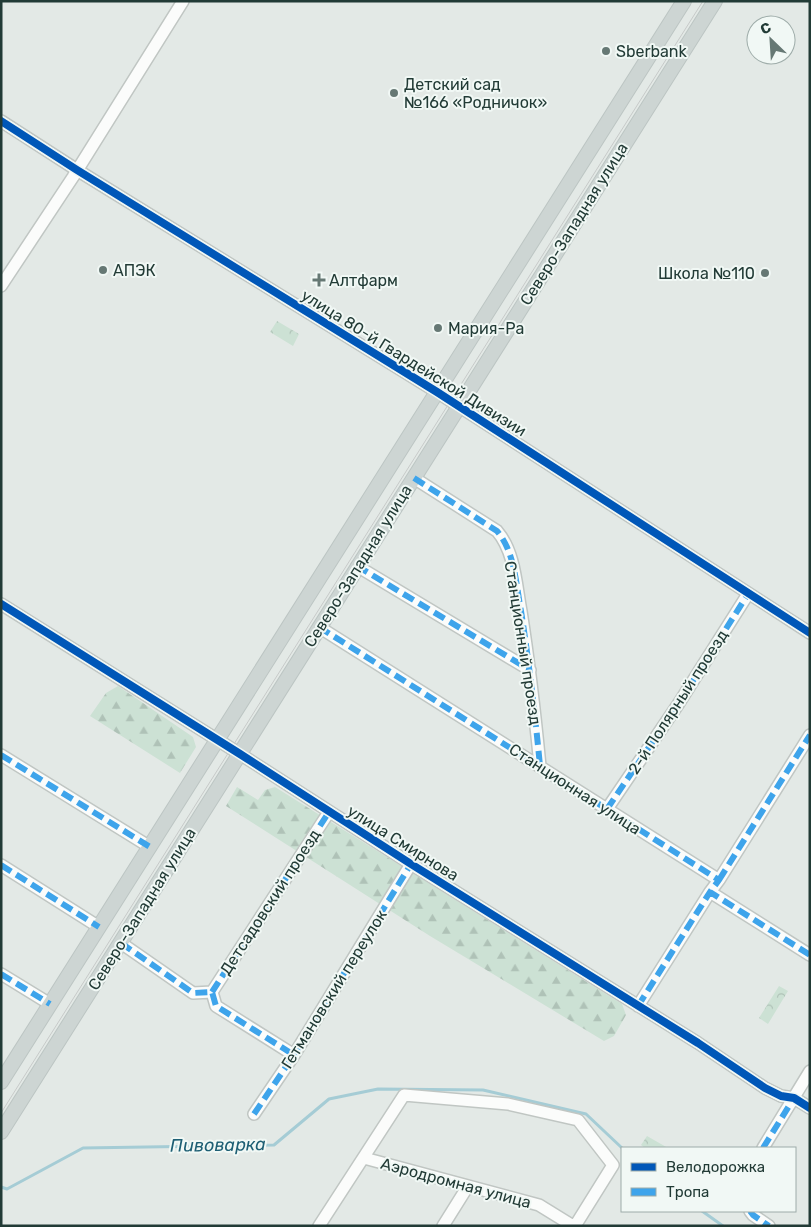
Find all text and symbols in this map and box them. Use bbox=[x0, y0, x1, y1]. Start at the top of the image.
north arrow bbox=[746, 15, 796, 65]
text: С bbox=[758, 19, 774, 38]
place label: Sberbank bbox=[616, 42, 688, 61]
marker: Sberbank bbox=[600, 45, 612, 57]
place label: Детский сад №166 «Родничок» bbox=[404, 75, 547, 112]
marker: Детский сад №166 «Родничок» bbox=[388, 87, 400, 99]
street label: Северо-Западная улица bbox=[516, 139, 632, 309]
place label: АПЭК bbox=[113, 261, 156, 280]
marker: АПЭК bbox=[97, 264, 109, 276]
place label: Школа №110 bbox=[658, 264, 755, 283]
marker: Школа №110 bbox=[759, 267, 771, 279]
place label: Алтфарм bbox=[329, 271, 398, 290]
marker: Алтфарм bbox=[313, 274, 325, 286]
street label: улица 80-й Гвардейской Дивизии bbox=[298, 286, 530, 440]
place label: Мария-Ра bbox=[448, 319, 524, 338]
marker: Мария-Ра bbox=[432, 322, 444, 334]
street label: Северо-Западная улица bbox=[300, 481, 416, 651]
street label: Станционный проезд bbox=[501, 560, 545, 727]
street label: 2-й Полярный проезд bbox=[624, 626, 732, 778]
street label: Станционная улица bbox=[506, 739, 644, 839]
street label: улица Смирнова bbox=[344, 801, 462, 885]
street label: Северо-Западная улица bbox=[84, 824, 200, 994]
street label: Детсадовский проезд bbox=[216, 825, 324, 978]
street label: Гетмановский переулок bbox=[277, 906, 391, 1072]
water label: Пивоварка bbox=[170, 1133, 266, 1157]
legend bbox=[621, 1147, 796, 1212]
street label: Аэродромная улица bbox=[379, 1154, 533, 1212]
text: Велодорожка bbox=[666, 1158, 765, 1176]
text: Тропа bbox=[666, 1183, 709, 1201]

